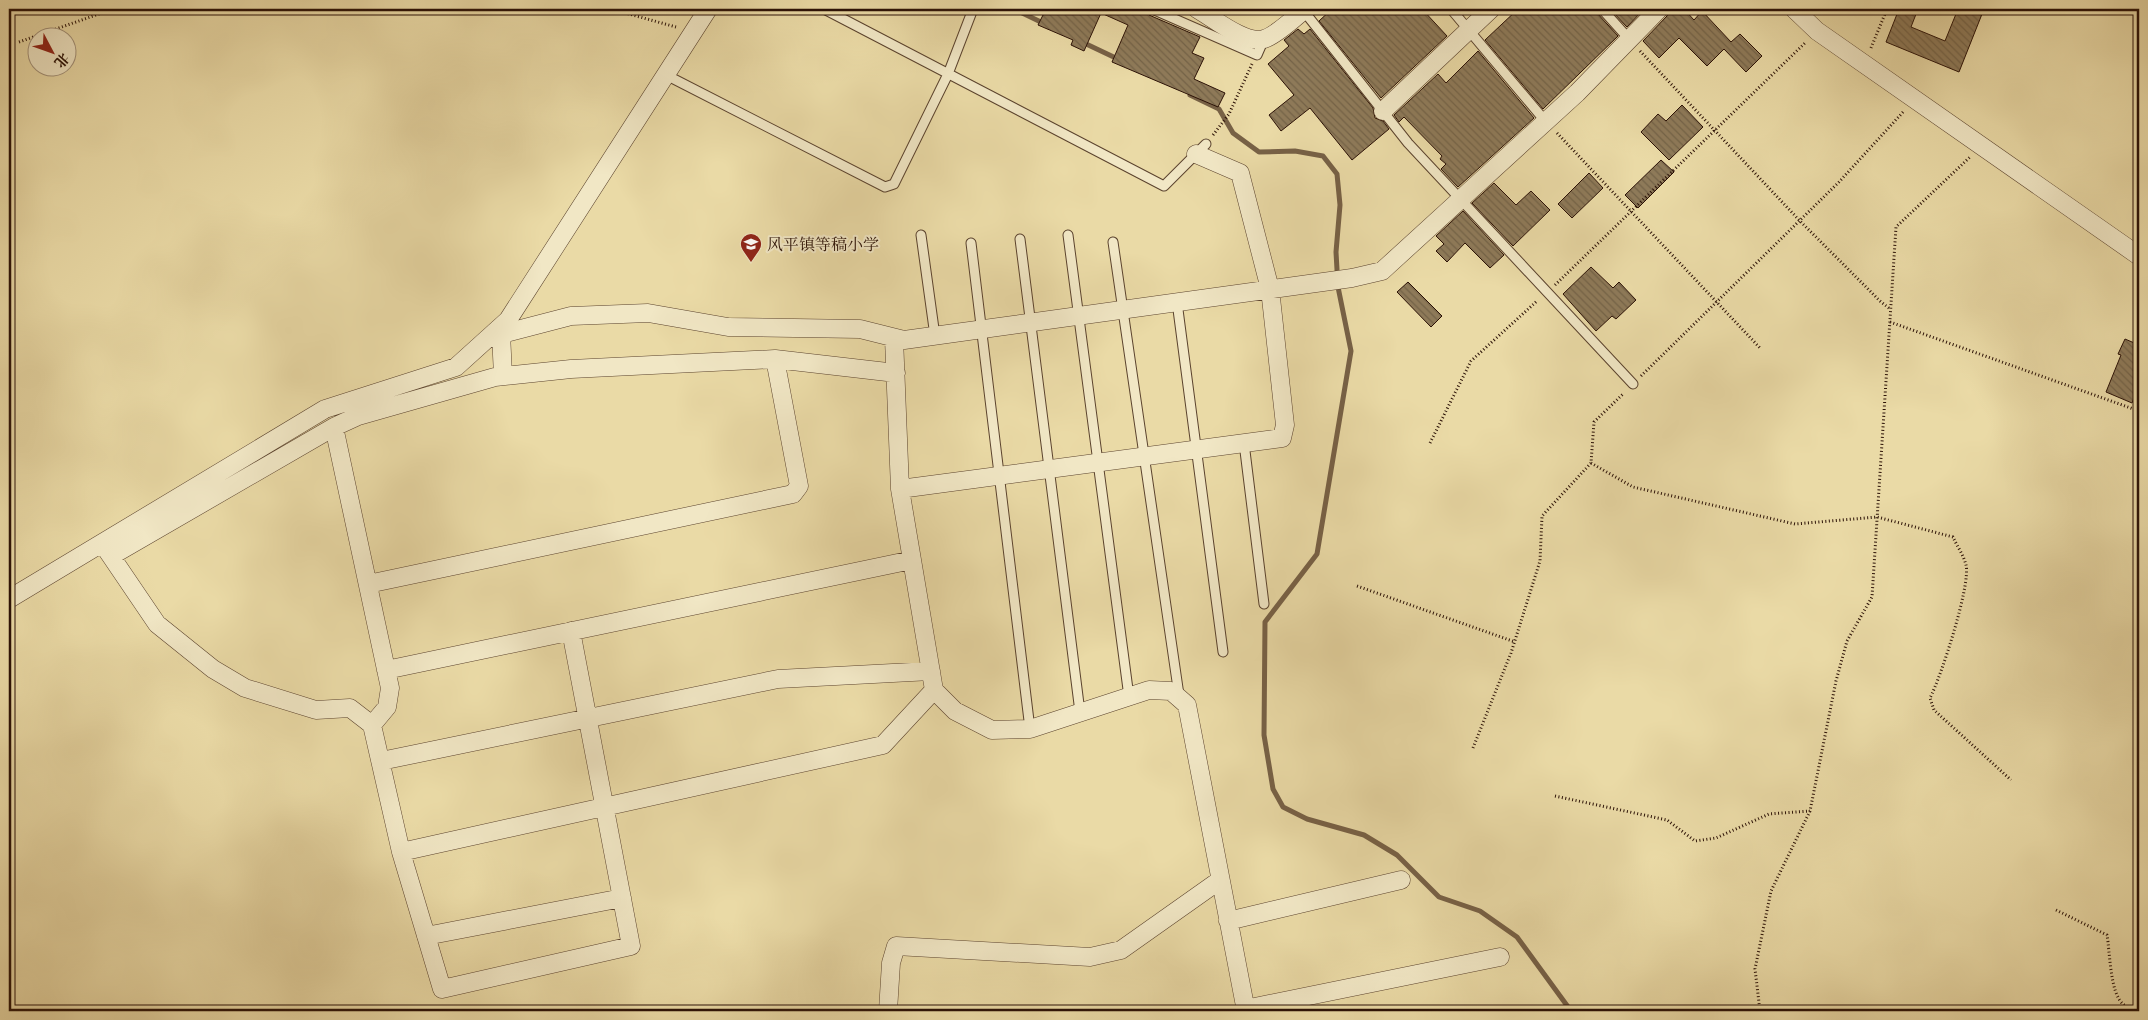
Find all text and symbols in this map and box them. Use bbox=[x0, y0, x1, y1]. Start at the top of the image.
north arrow bbox=[28, 28, 78, 78]
text: 北 bbox=[50, 49, 74, 72]
school or university icon: 风平镇等稿小学 bbox=[739, 232, 763, 263]
place label: 风平镇等稿小学 bbox=[767, 232, 879, 256]

